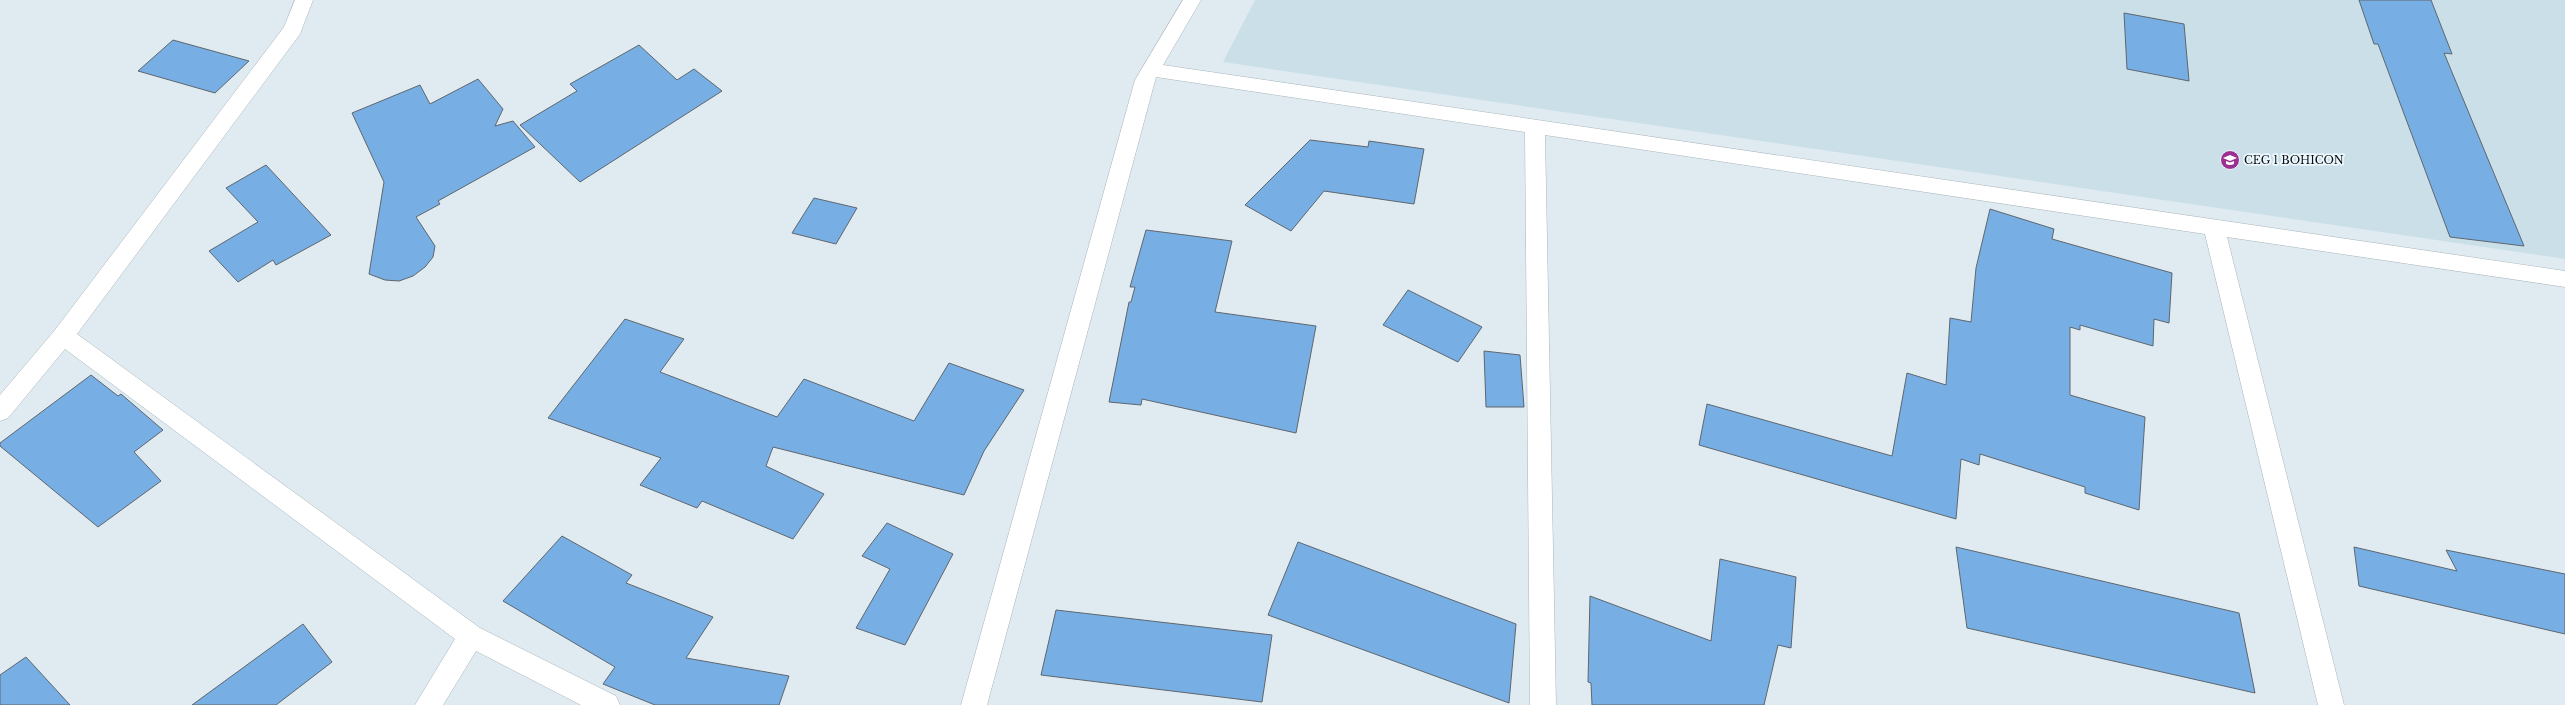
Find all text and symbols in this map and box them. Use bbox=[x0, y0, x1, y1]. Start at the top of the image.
school or university icon: CEG 1 BOHICON bbox=[2219, 149, 2241, 171]
place label: CEG 1 BOHICON bbox=[2244, 153, 2344, 167]

